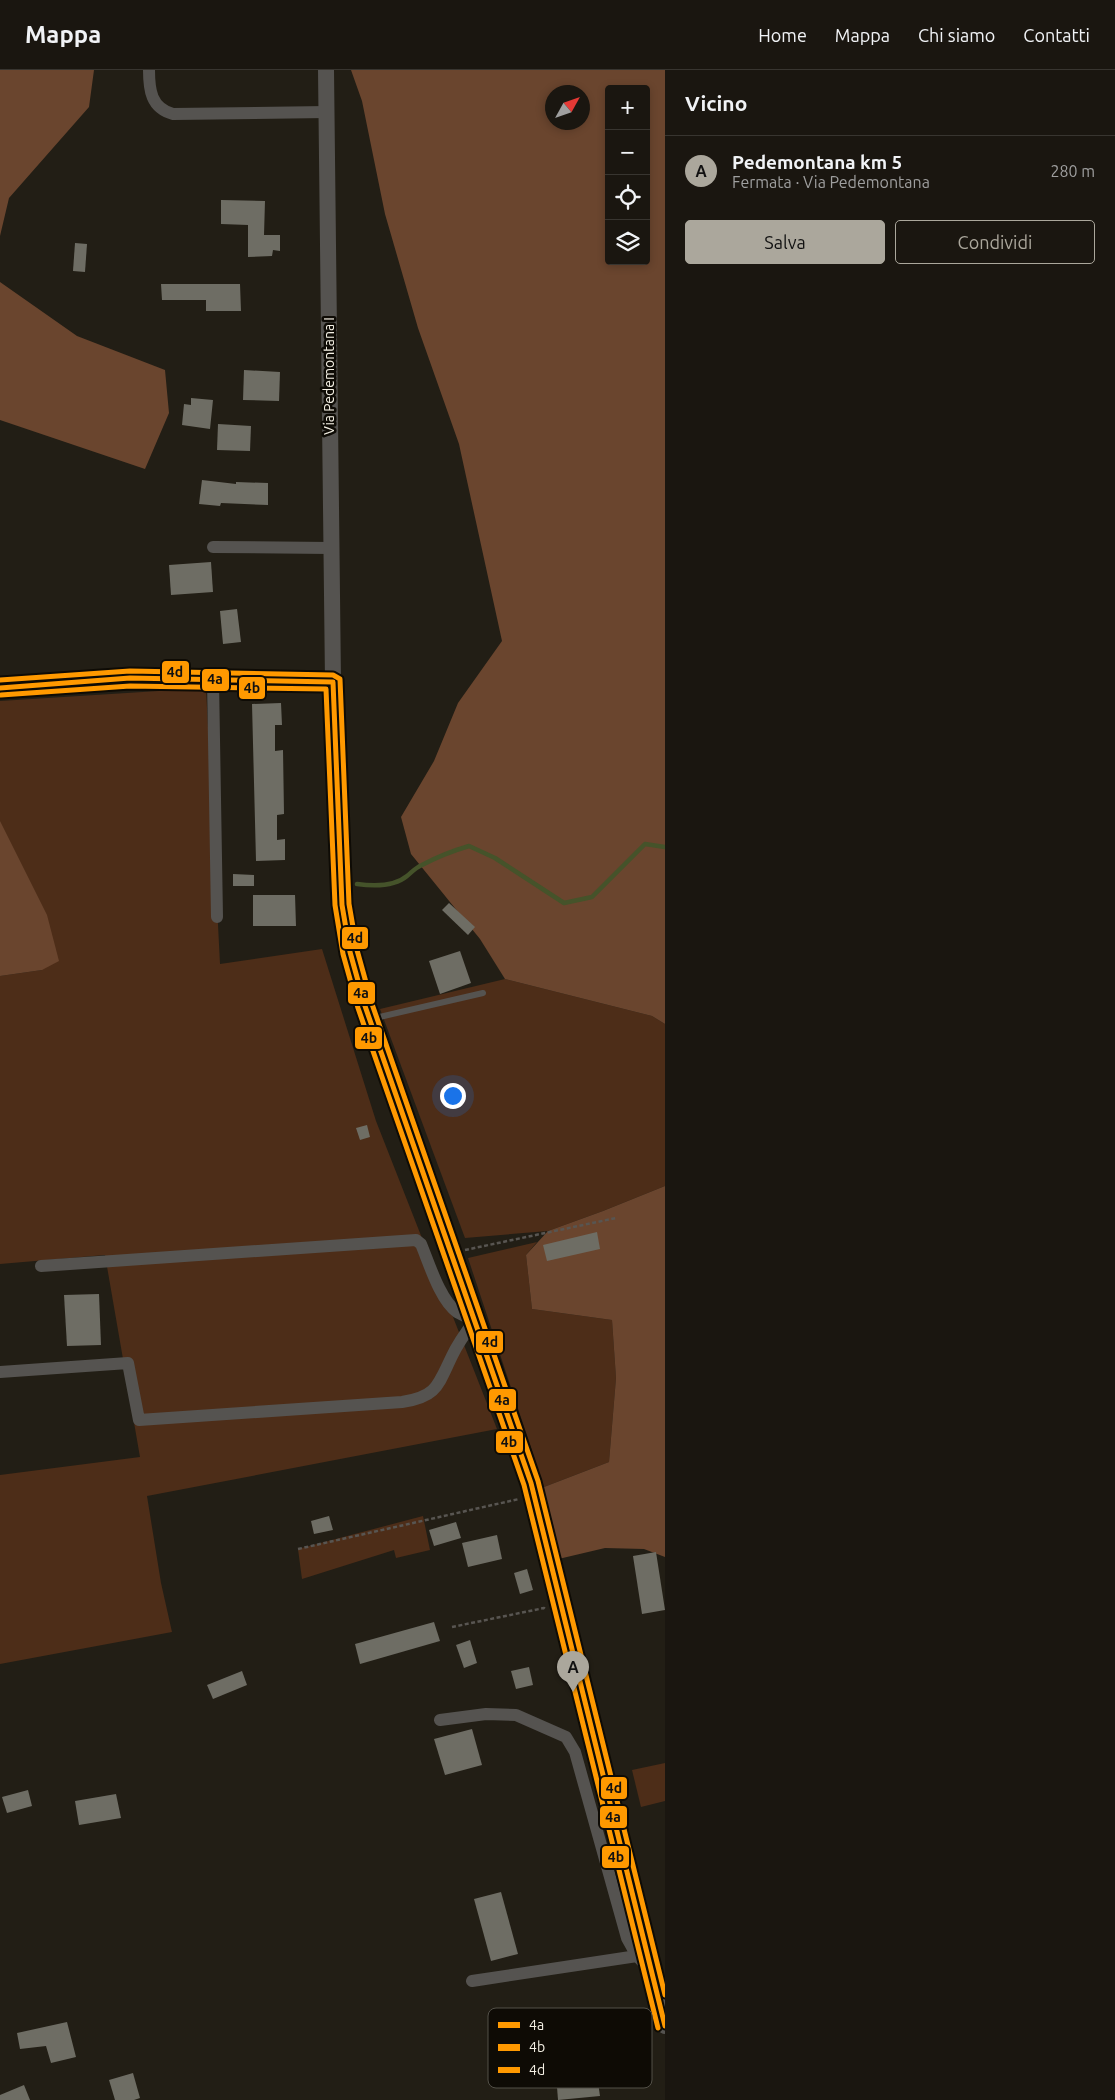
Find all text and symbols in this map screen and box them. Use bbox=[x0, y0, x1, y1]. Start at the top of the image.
text: Mappa bbox=[25, 21, 101, 48]
text: Home bbox=[758, 25, 807, 45]
text: Mappa bbox=[835, 25, 890, 45]
text: Chi siamo bbox=[918, 25, 995, 45]
text: Contatti bbox=[1023, 25, 1090, 45]
north arrow bbox=[545, 85, 590, 130]
map controls bbox=[605, 85, 650, 265]
button: + bbox=[605, 85, 650, 130]
text: Vicino bbox=[685, 91, 747, 115]
button: − bbox=[605, 130, 650, 175]
text: Pedemontana km 5 bbox=[732, 151, 902, 173]
text: A bbox=[695, 162, 707, 180]
text: 280 m bbox=[1050, 162, 1095, 180]
text: Fermata · Via Pedemontana bbox=[732, 173, 930, 191]
button: locate bbox=[605, 175, 650, 220]
button: layers bbox=[605, 220, 650, 265]
button: Salva bbox=[685, 220, 885, 264]
button: Condividi bbox=[895, 220, 1095, 264]
street label: Via Pedemontana I bbox=[321, 317, 337, 435]
line badge: 4d bbox=[161, 660, 190, 684]
text: 4d bbox=[167, 664, 183, 680]
line badge: 4a bbox=[201, 668, 230, 692]
text: 4a bbox=[207, 671, 223, 687]
line badge: 4b bbox=[238, 676, 266, 700]
text: 4b bbox=[244, 680, 260, 696]
line badge: 4d bbox=[341, 926, 369, 950]
text: 4d bbox=[347, 930, 363, 946]
line badge: 4a bbox=[347, 981, 376, 1005]
text: 4a bbox=[353, 985, 369, 1001]
line badge: 4b bbox=[354, 1026, 383, 1050]
text: 4b bbox=[361, 1030, 377, 1046]
your location bbox=[440, 1083, 466, 1109]
line badge: 4d bbox=[475, 1330, 504, 1354]
text: 4d bbox=[482, 1334, 498, 1350]
line badge: 4a bbox=[488, 1388, 517, 1412]
text: 4a bbox=[494, 1392, 510, 1408]
line badge: 4b bbox=[495, 1430, 524, 1454]
text: 4b bbox=[501, 1434, 517, 1450]
pin: A bbox=[557, 1651, 589, 1692]
line badge: 4d bbox=[600, 1776, 628, 1800]
text: 4d bbox=[606, 1780, 622, 1796]
line badge: 4a bbox=[599, 1805, 628, 1829]
text: 4a bbox=[605, 1809, 621, 1825]
line badge: 4b bbox=[601, 1845, 630, 1869]
text: 4b bbox=[608, 1849, 624, 1865]
legend bbox=[488, 2008, 652, 2088]
text: 4a bbox=[529, 2017, 544, 2033]
text: 4b bbox=[529, 2039, 545, 2055]
text: 4d bbox=[529, 2062, 545, 2078]

